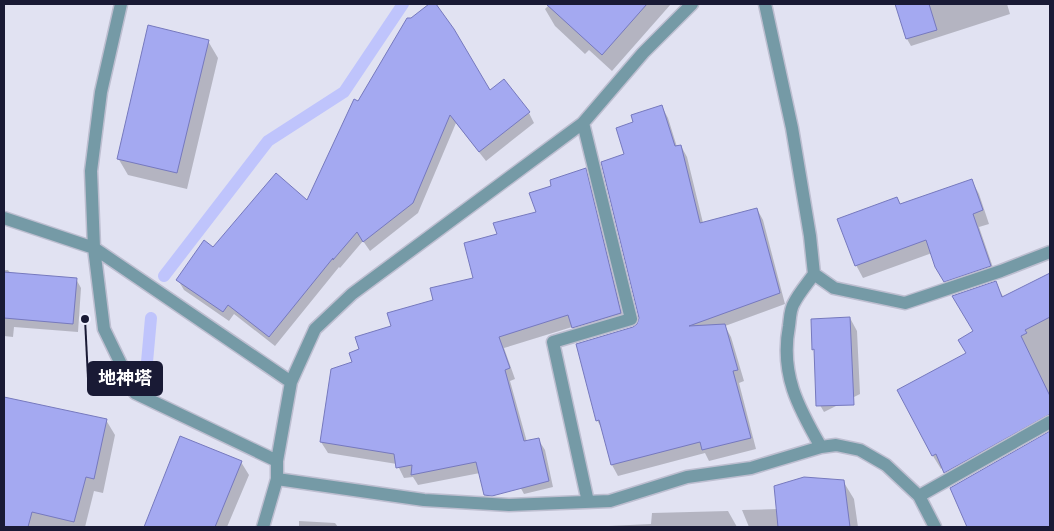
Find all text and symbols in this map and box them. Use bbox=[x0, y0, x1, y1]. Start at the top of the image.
callout: 地神塔 bbox=[88, 362, 162, 395]
text: 地神塔 bbox=[98, 367, 152, 389]

